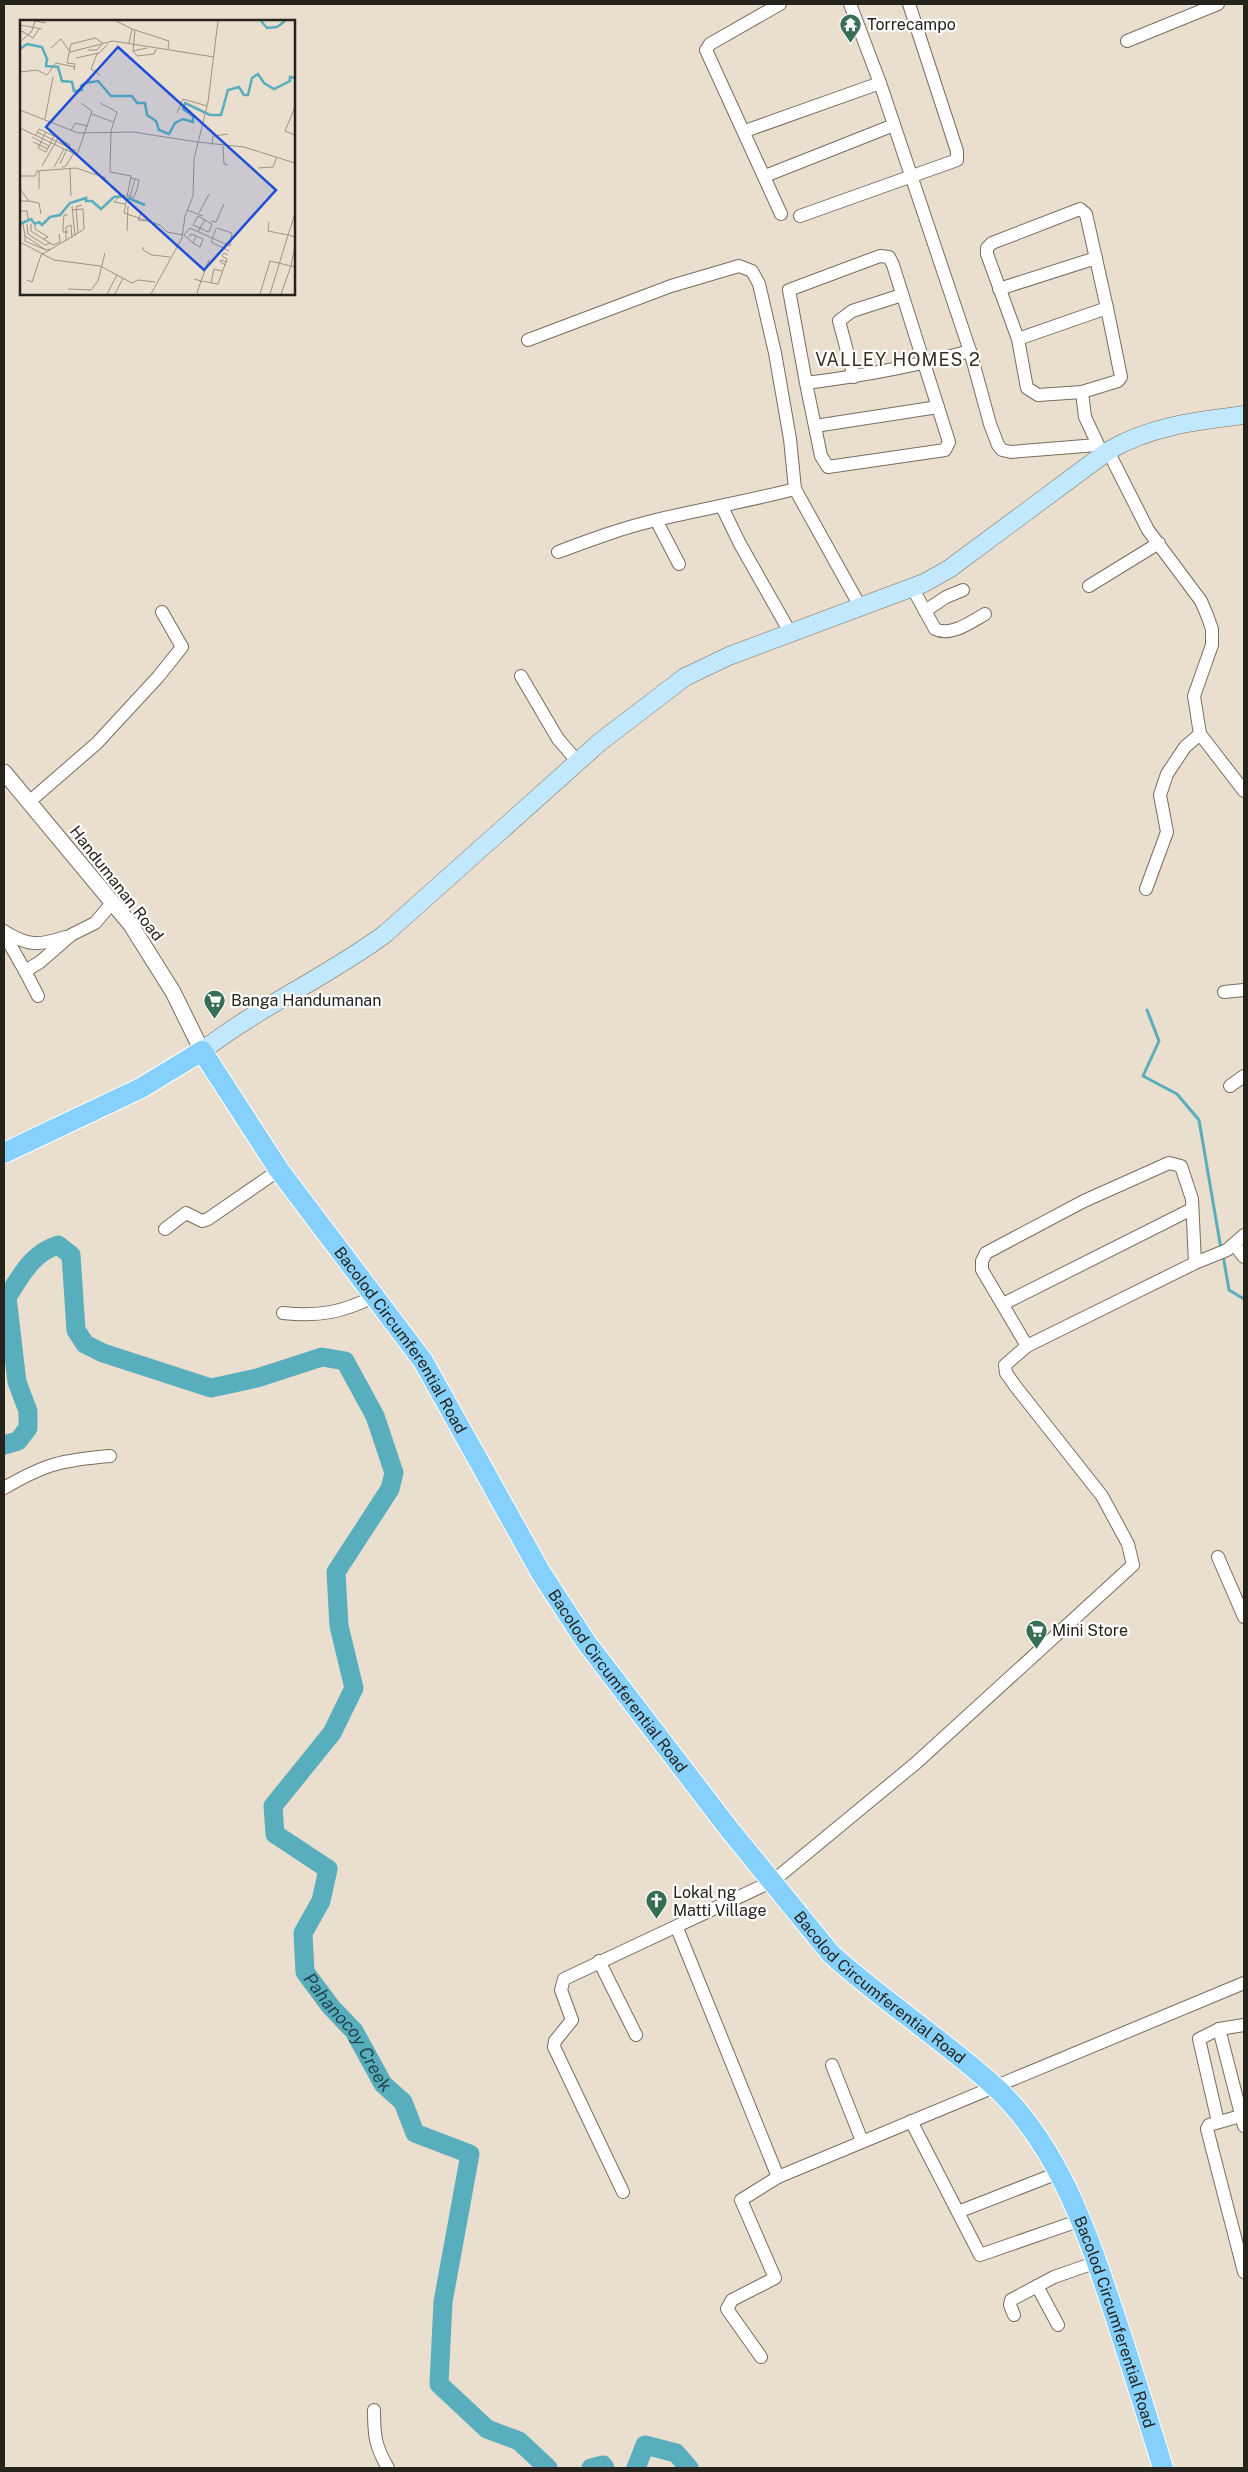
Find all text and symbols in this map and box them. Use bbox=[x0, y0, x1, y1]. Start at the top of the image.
temple icon: Torrecampo bbox=[839, 12, 863, 43]
place label: Torrecampo bbox=[867, 15, 956, 34]
inset map bbox=[20, 20, 295, 295]
district label: VALLEY HOMES 2 bbox=[815, 349, 981, 370]
street label: Handumanan Road bbox=[66, 822, 167, 945]
supermarket icon: Banga Handumanan bbox=[203, 988, 227, 1019]
place label: Banga Handumanan bbox=[231, 991, 381, 1010]
street label: Bacolod Circumferential Road bbox=[330, 1243, 470, 1437]
street label: Bacolod Circumferential Road bbox=[544, 1586, 691, 1776]
supermarket icon: Mini Store bbox=[1024, 1618, 1048, 1649]
place label: Mini Store bbox=[1052, 1621, 1128, 1640]
place label: Lokal ng Matti Village bbox=[673, 1883, 767, 1920]
church icon: Lokal ng Matti Village bbox=[645, 1889, 669, 1920]
street label: Bacolod Circumferential Road bbox=[790, 1907, 969, 2068]
water label: Pahanocoy Creek bbox=[299, 1969, 396, 2096]
street label: Bacolod Circumferential Road bbox=[1070, 2213, 1159, 2430]

